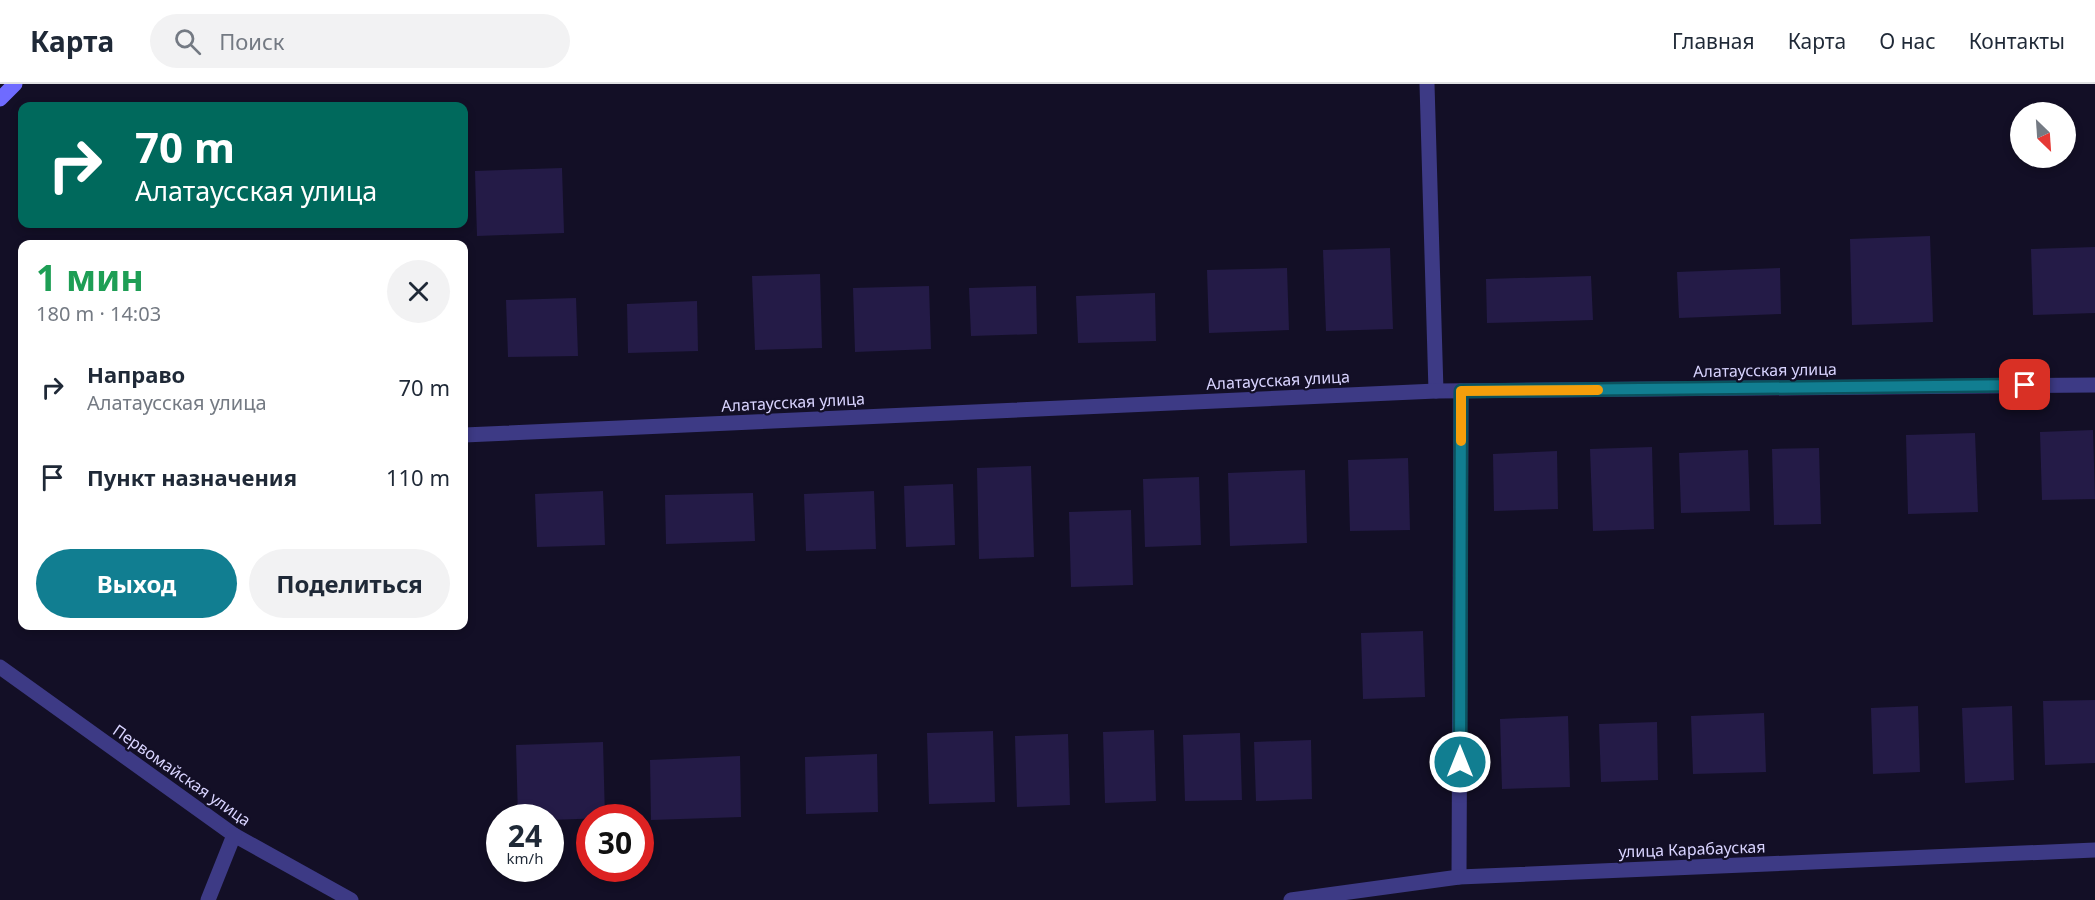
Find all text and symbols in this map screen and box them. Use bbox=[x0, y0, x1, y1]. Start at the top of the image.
search box bbox=[150, 14, 570, 68]
text: Карта bbox=[30, 22, 114, 60]
icon: search bbox=[171, 25, 204, 58]
text: Поиск bbox=[219, 26, 285, 56]
text: Главная bbox=[1672, 27, 1755, 55]
text: Карта bbox=[1788, 27, 1846, 55]
text: О нас bbox=[1879, 27, 1936, 55]
text: Контакты bbox=[1969, 27, 2065, 55]
north arrow bbox=[2010, 102, 2076, 168]
map controls bbox=[2010, 102, 2076, 168]
text: 70 m bbox=[135, 118, 235, 175]
icon: right bbox=[36, 126, 114, 204]
text: Алатаусская улица bbox=[135, 172, 377, 209]
text: 1 мин bbox=[36, 253, 144, 302]
button: close bbox=[387, 260, 450, 323]
text: 180 m · 14:03 bbox=[36, 300, 161, 327]
street label: Алатаусская улица bbox=[1693, 358, 1837, 382]
text: Направо bbox=[87, 359, 185, 389]
pin bbox=[1999, 359, 2050, 410]
street label: Алатаусская улица bbox=[1206, 365, 1350, 395]
icon: arrive bbox=[2008, 368, 2041, 401]
icon: right bbox=[36, 371, 69, 404]
text: 70 m bbox=[399, 372, 450, 402]
street label: Алатаусская улица bbox=[721, 387, 865, 417]
text: Алатаусская улица bbox=[87, 389, 267, 416]
icon: arrive bbox=[36, 461, 69, 494]
text: Пункт назначения bbox=[87, 462, 297, 492]
text: 110 m bbox=[386, 462, 450, 492]
button: Выход bbox=[36, 549, 237, 618]
button: Поделиться bbox=[249, 549, 450, 618]
street label: Первомайская улица bbox=[109, 719, 255, 831]
position arrow bbox=[1428, 730, 1492, 794]
speed limit sign: 30 bbox=[576, 804, 654, 882]
text: 24 bbox=[508, 815, 542, 856]
street label: улица Карабауская bbox=[1618, 835, 1766, 863]
text: km/h bbox=[507, 848, 543, 868]

